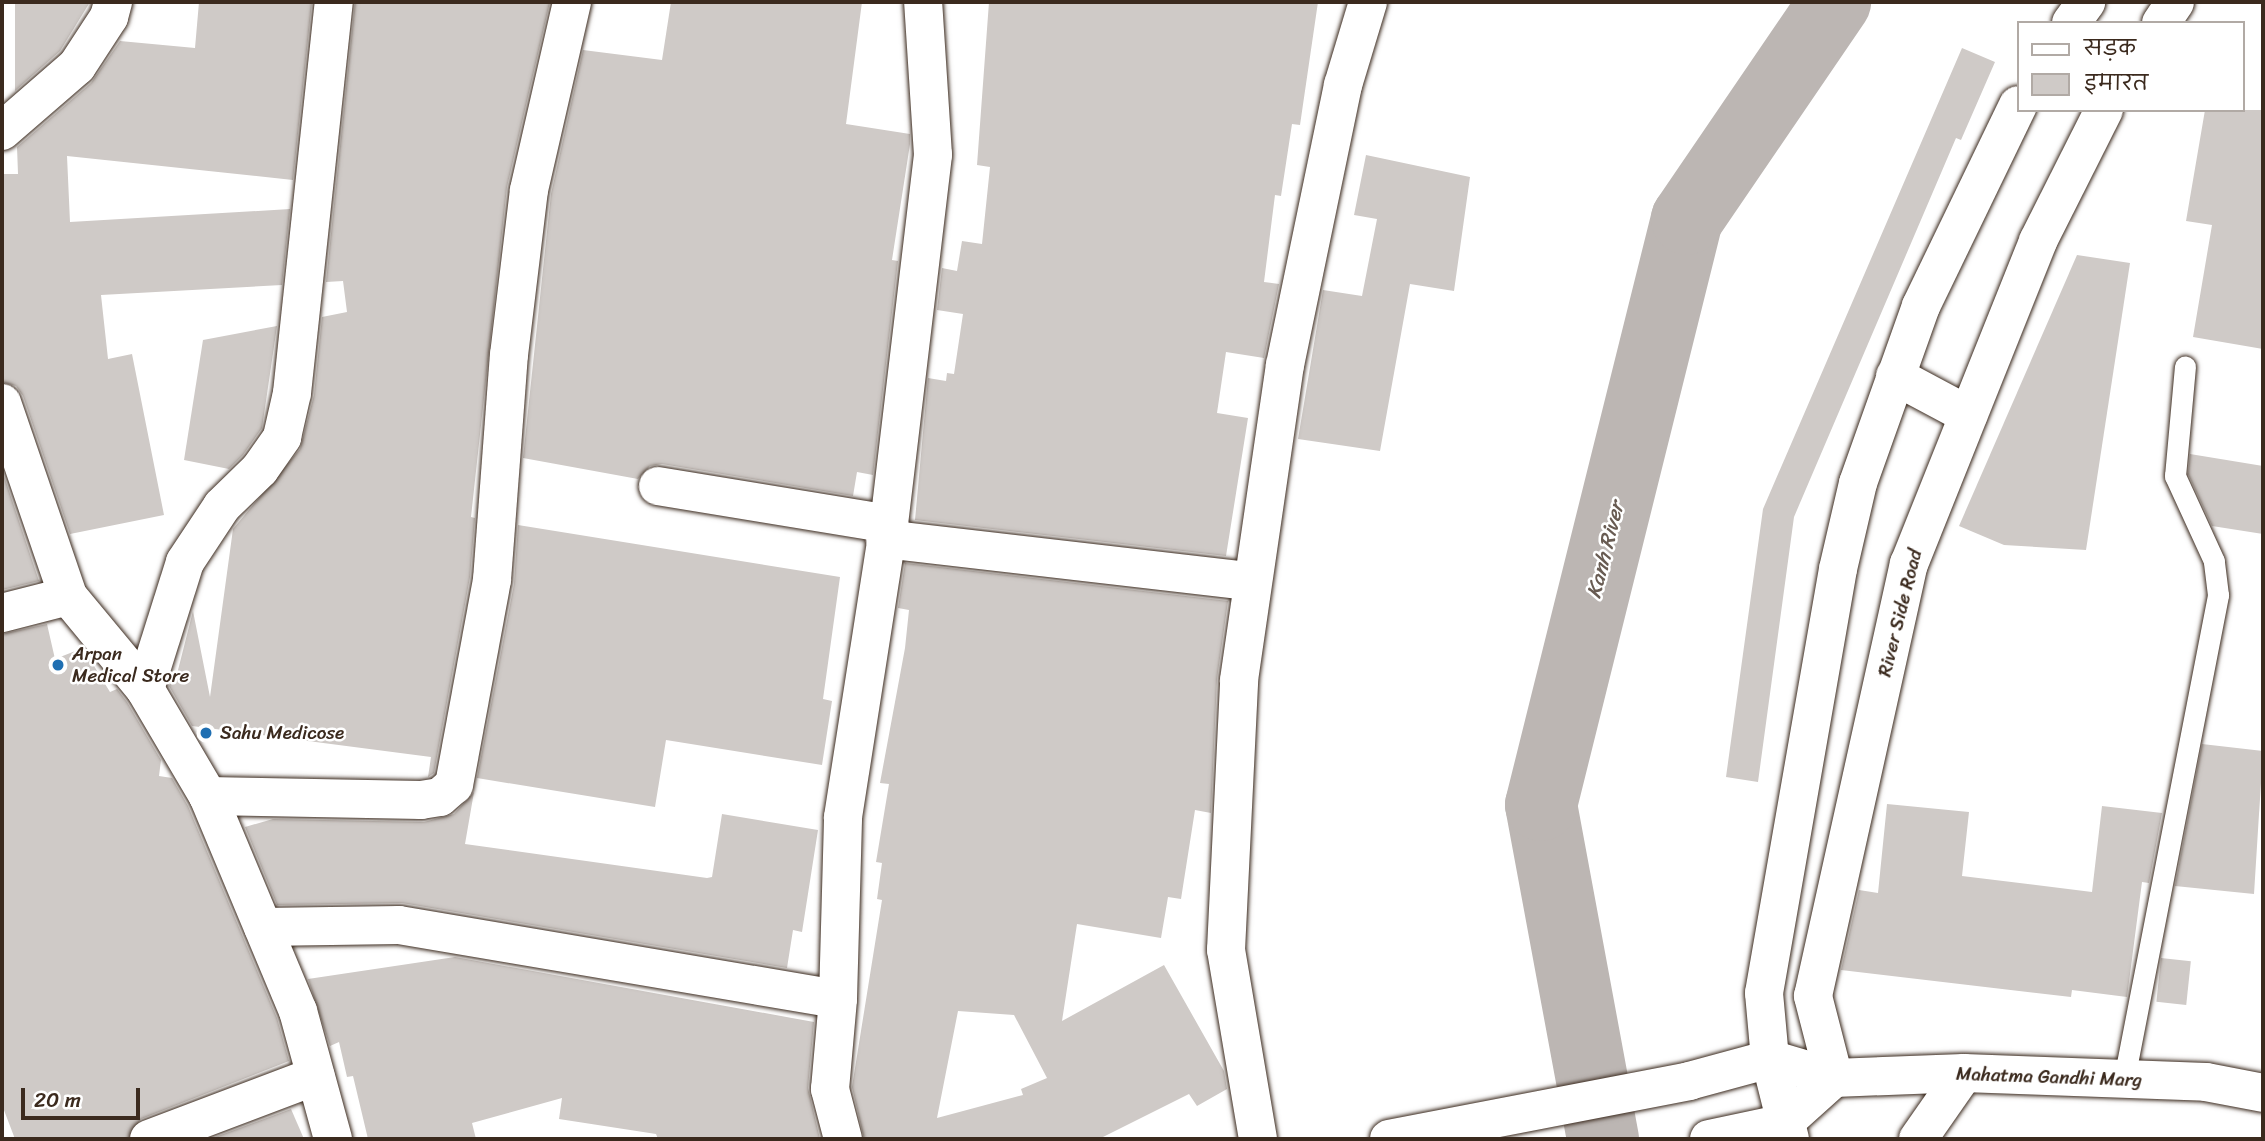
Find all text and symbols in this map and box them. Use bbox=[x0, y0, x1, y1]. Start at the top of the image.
legend bbox=[2016, 21, 2244, 112]
text: सड़क bbox=[2084, 29, 2136, 67]
text: इमारत bbox=[2084, 64, 2148, 102]
water label: Kanh River bbox=[1581, 499, 1629, 601]
street label: River Side Road bbox=[1873, 547, 1927, 679]
place label: Arpan Medical Store bbox=[72, 643, 189, 687]
marker: Arpan Medical Store bbox=[50, 657, 66, 673]
place label: Sahu Medicose bbox=[220, 722, 344, 744]
marker: Sahu Medicose bbox=[198, 725, 214, 741]
street label: Mahatma Gandhi Marg bbox=[1956, 1062, 2142, 1092]
scale bar bbox=[24, 1074, 144, 1118]
text: 20 m bbox=[34, 1081, 81, 1119]

